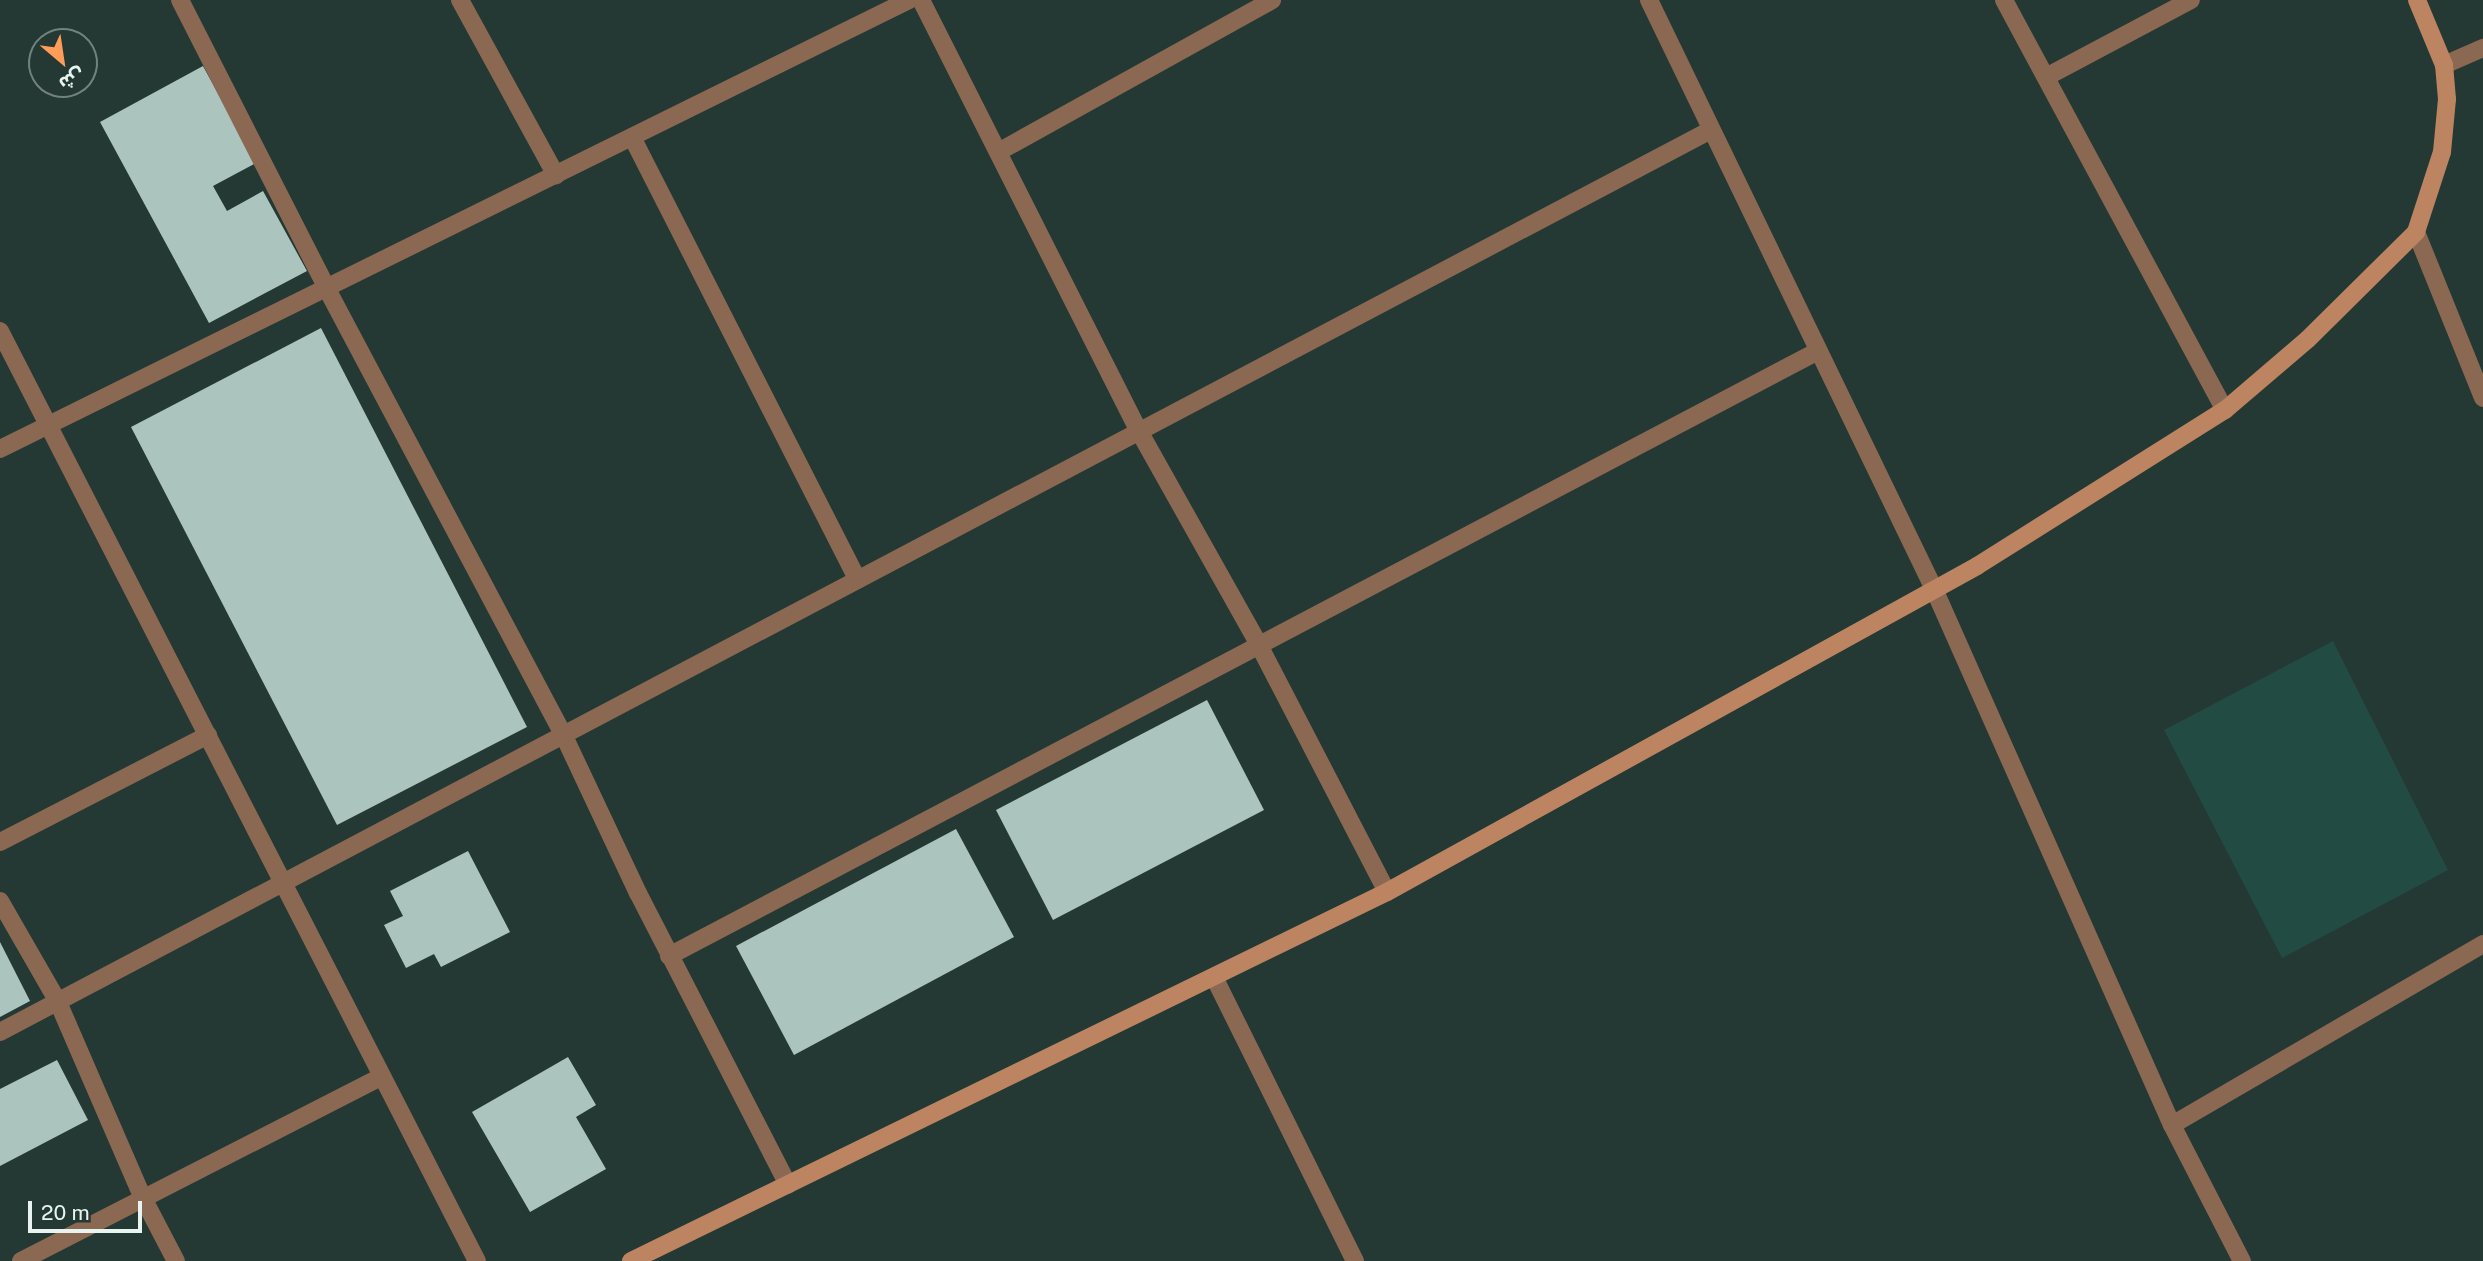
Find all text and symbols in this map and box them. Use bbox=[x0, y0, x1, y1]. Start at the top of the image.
north arrow bbox=[28, 28, 98, 98]
text: ش bbox=[55, 64, 89, 96]
scale bar bbox=[32, 1188, 145, 1232]
text: 20 m bbox=[41, 1200, 90, 1225]

